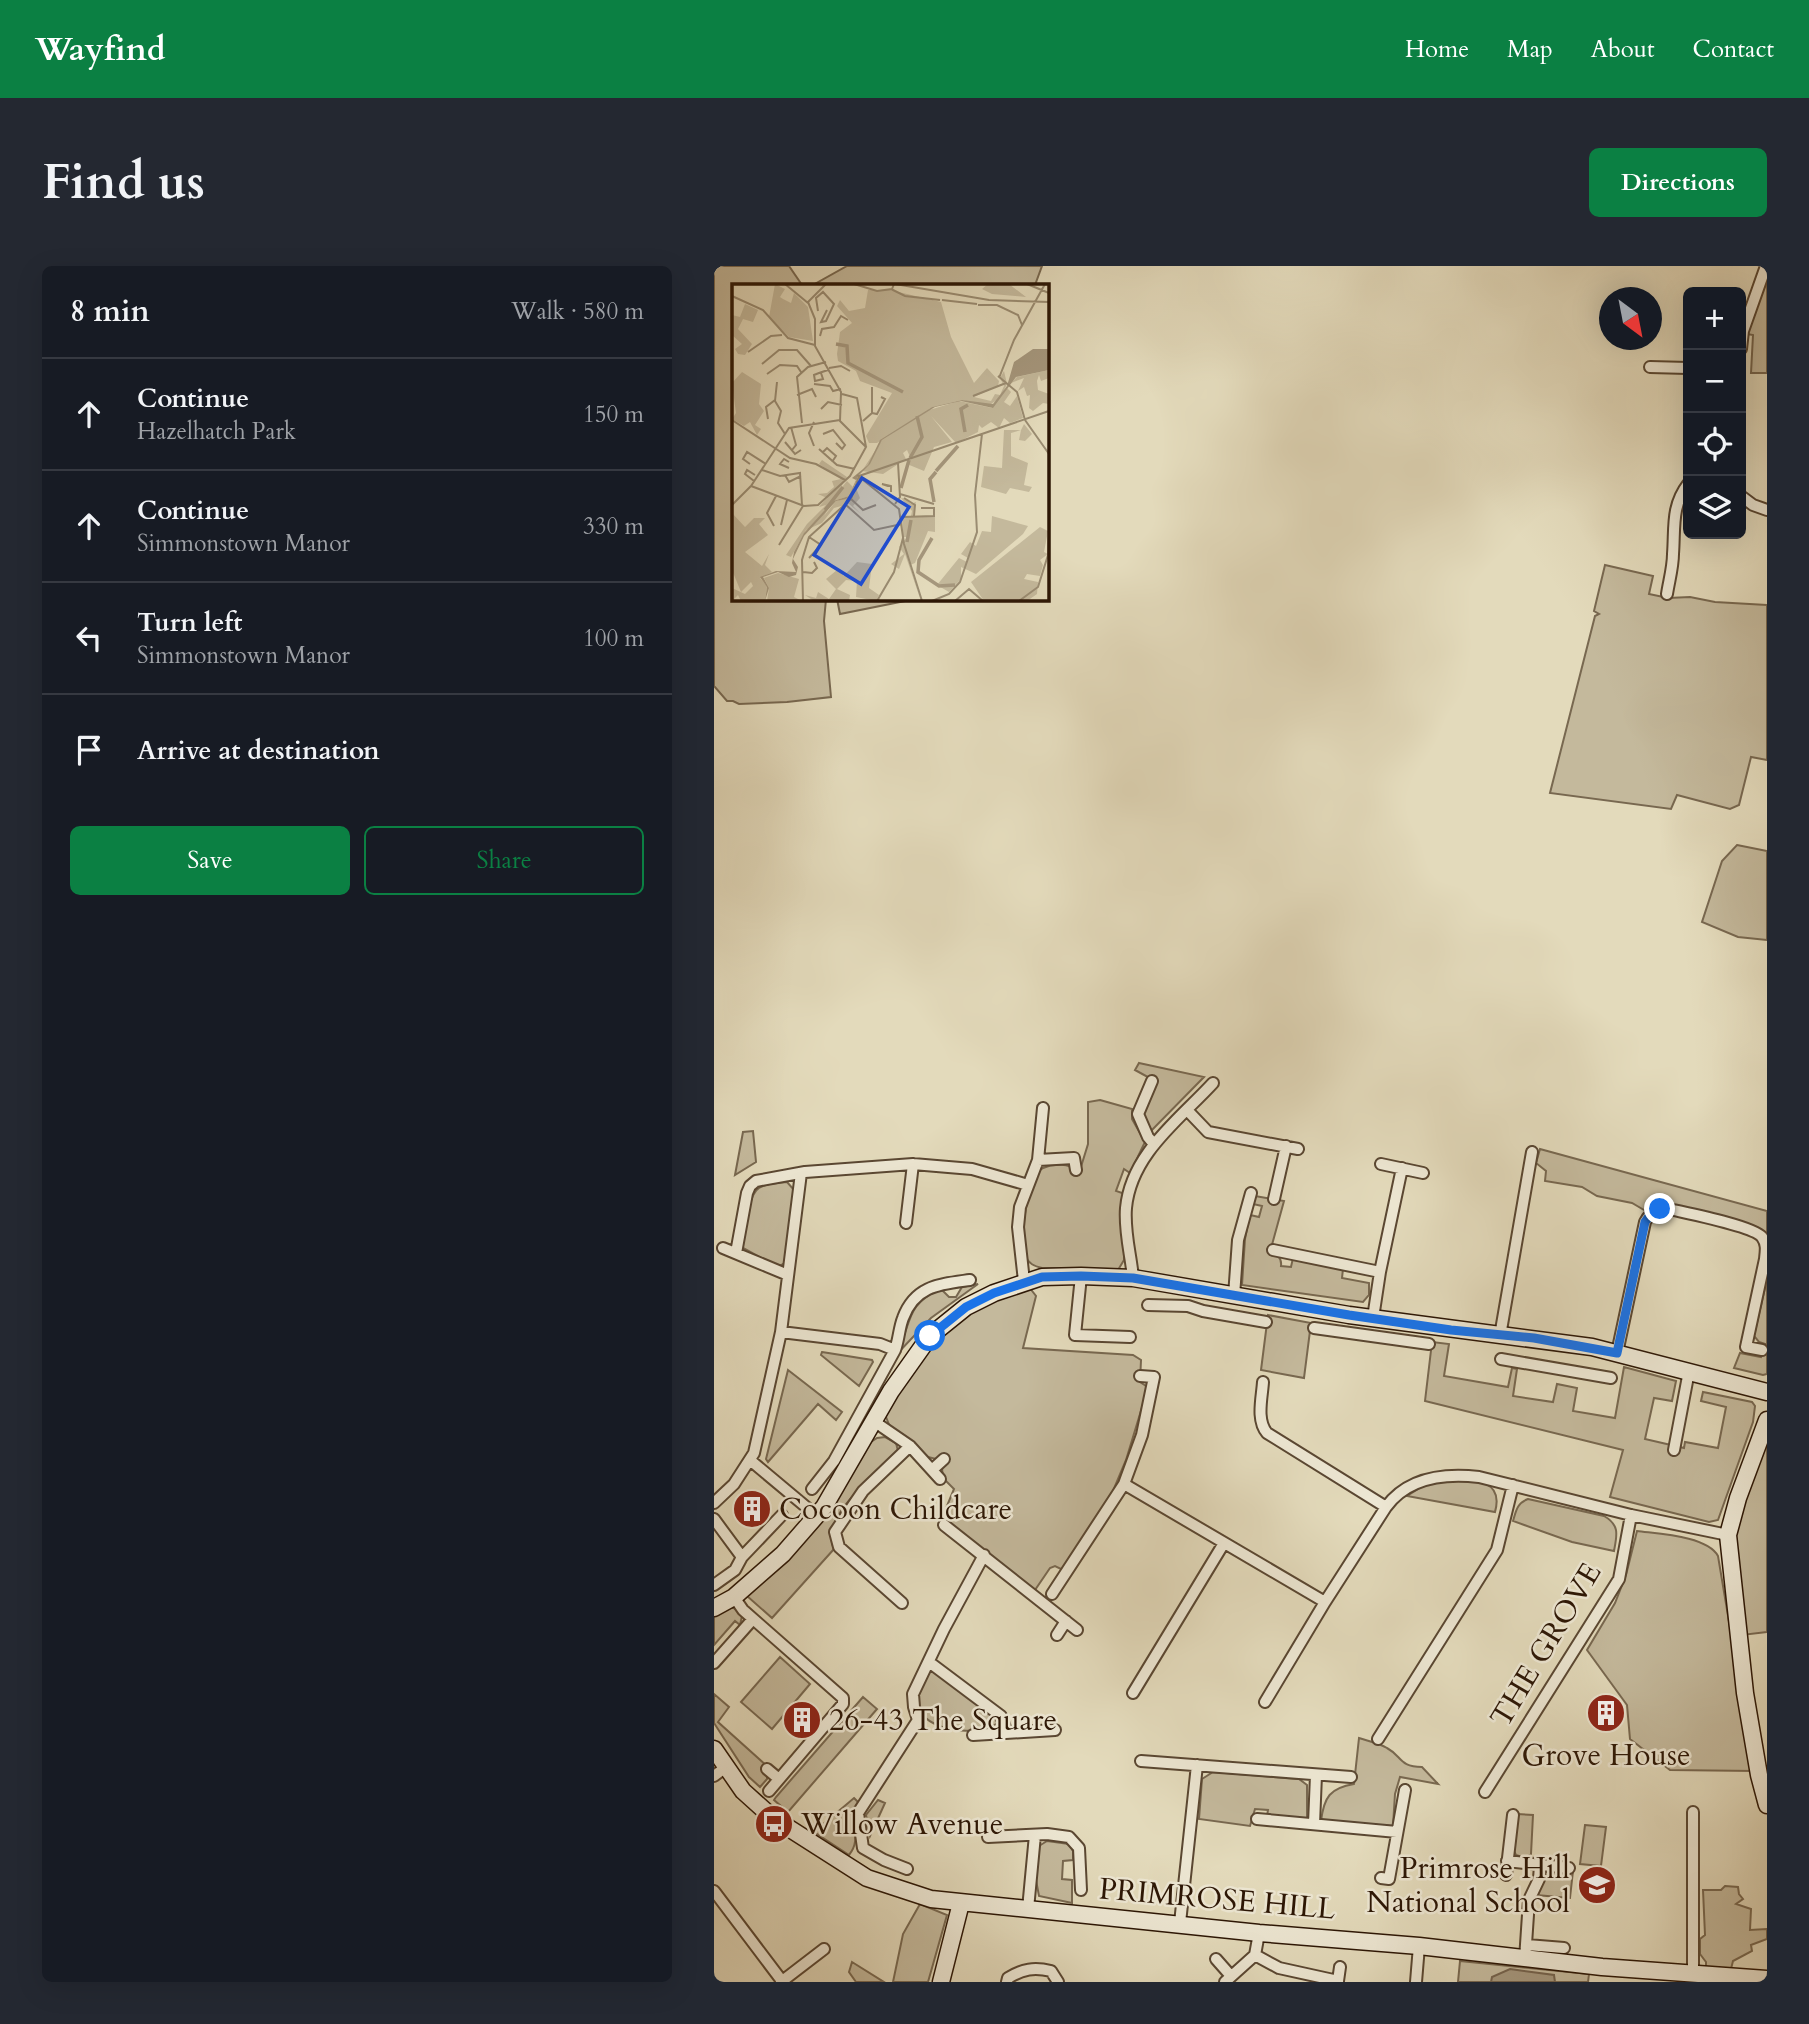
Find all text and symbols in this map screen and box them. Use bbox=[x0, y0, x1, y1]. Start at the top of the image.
text: Wayfind bbox=[35, 27, 166, 72]
text: Home bbox=[1405, 33, 1469, 66]
text: Map bbox=[1507, 33, 1553, 66]
text: About bbox=[1591, 33, 1655, 66]
text: Contact bbox=[1693, 33, 1774, 66]
button: Directions bbox=[1589, 148, 1767, 217]
text: Find us bbox=[42, 149, 205, 216]
inset map bbox=[732, 284, 1048, 600]
north arrow bbox=[1599, 287, 1662, 350]
map controls bbox=[1683, 287, 1746, 539]
button: + bbox=[1683, 287, 1746, 350]
text: 8 min bbox=[70, 291, 150, 332]
text: Walk · 580 m bbox=[511, 296, 644, 327]
button: − bbox=[1683, 350, 1746, 413]
text: Continue bbox=[137, 381, 249, 416]
icon: ahead bbox=[70, 395, 108, 433]
text: 150 m bbox=[583, 399, 644, 430]
button: locate bbox=[1683, 413, 1746, 476]
text: Hazelhatch Park bbox=[137, 416, 296, 447]
button: layers bbox=[1683, 476, 1746, 539]
text: Continue bbox=[137, 493, 249, 528]
icon: ahead bbox=[70, 507, 108, 545]
text: 330 m bbox=[583, 511, 644, 542]
text: Simmonstown Manor bbox=[137, 528, 350, 559]
text: Turn left bbox=[137, 605, 242, 640]
icon: left bbox=[70, 619, 108, 657]
text: 100 m bbox=[583, 623, 644, 654]
text: Simmonstown Manor bbox=[137, 640, 350, 671]
icon: arrive bbox=[70, 731, 108, 769]
text: Arrive at destination bbox=[137, 733, 380, 768]
button: Save bbox=[70, 826, 350, 895]
button: Share bbox=[364, 826, 644, 895]
route end bbox=[1644, 1193, 1675, 1224]
route start bbox=[914, 1320, 945, 1351]
building icon: Cocoon Childcare bbox=[731, 1488, 773, 1530]
place label: Cocoon Childcare bbox=[779, 1489, 1012, 1530]
street label: THE GROVE bbox=[1481, 1555, 1611, 1735]
building icon: Grove House bbox=[1585, 1692, 1627, 1734]
building icon: 26-43 The Square bbox=[781, 1699, 823, 1741]
place label: 26-43 The Square bbox=[829, 1700, 1057, 1741]
place label: Grove House bbox=[1521, 1735, 1691, 1776]
bus stop icon: Willow Avenue bbox=[753, 1803, 795, 1845]
place label: Willow Avenue bbox=[800, 1804, 1003, 1845]
place label: Primrose Hill National School bbox=[1366, 1848, 1570, 1923]
school or university icon: Primrose Hill National School bbox=[1576, 1864, 1618, 1906]
street label: PRIMROSE HILL bbox=[1097, 1868, 1338, 1930]

